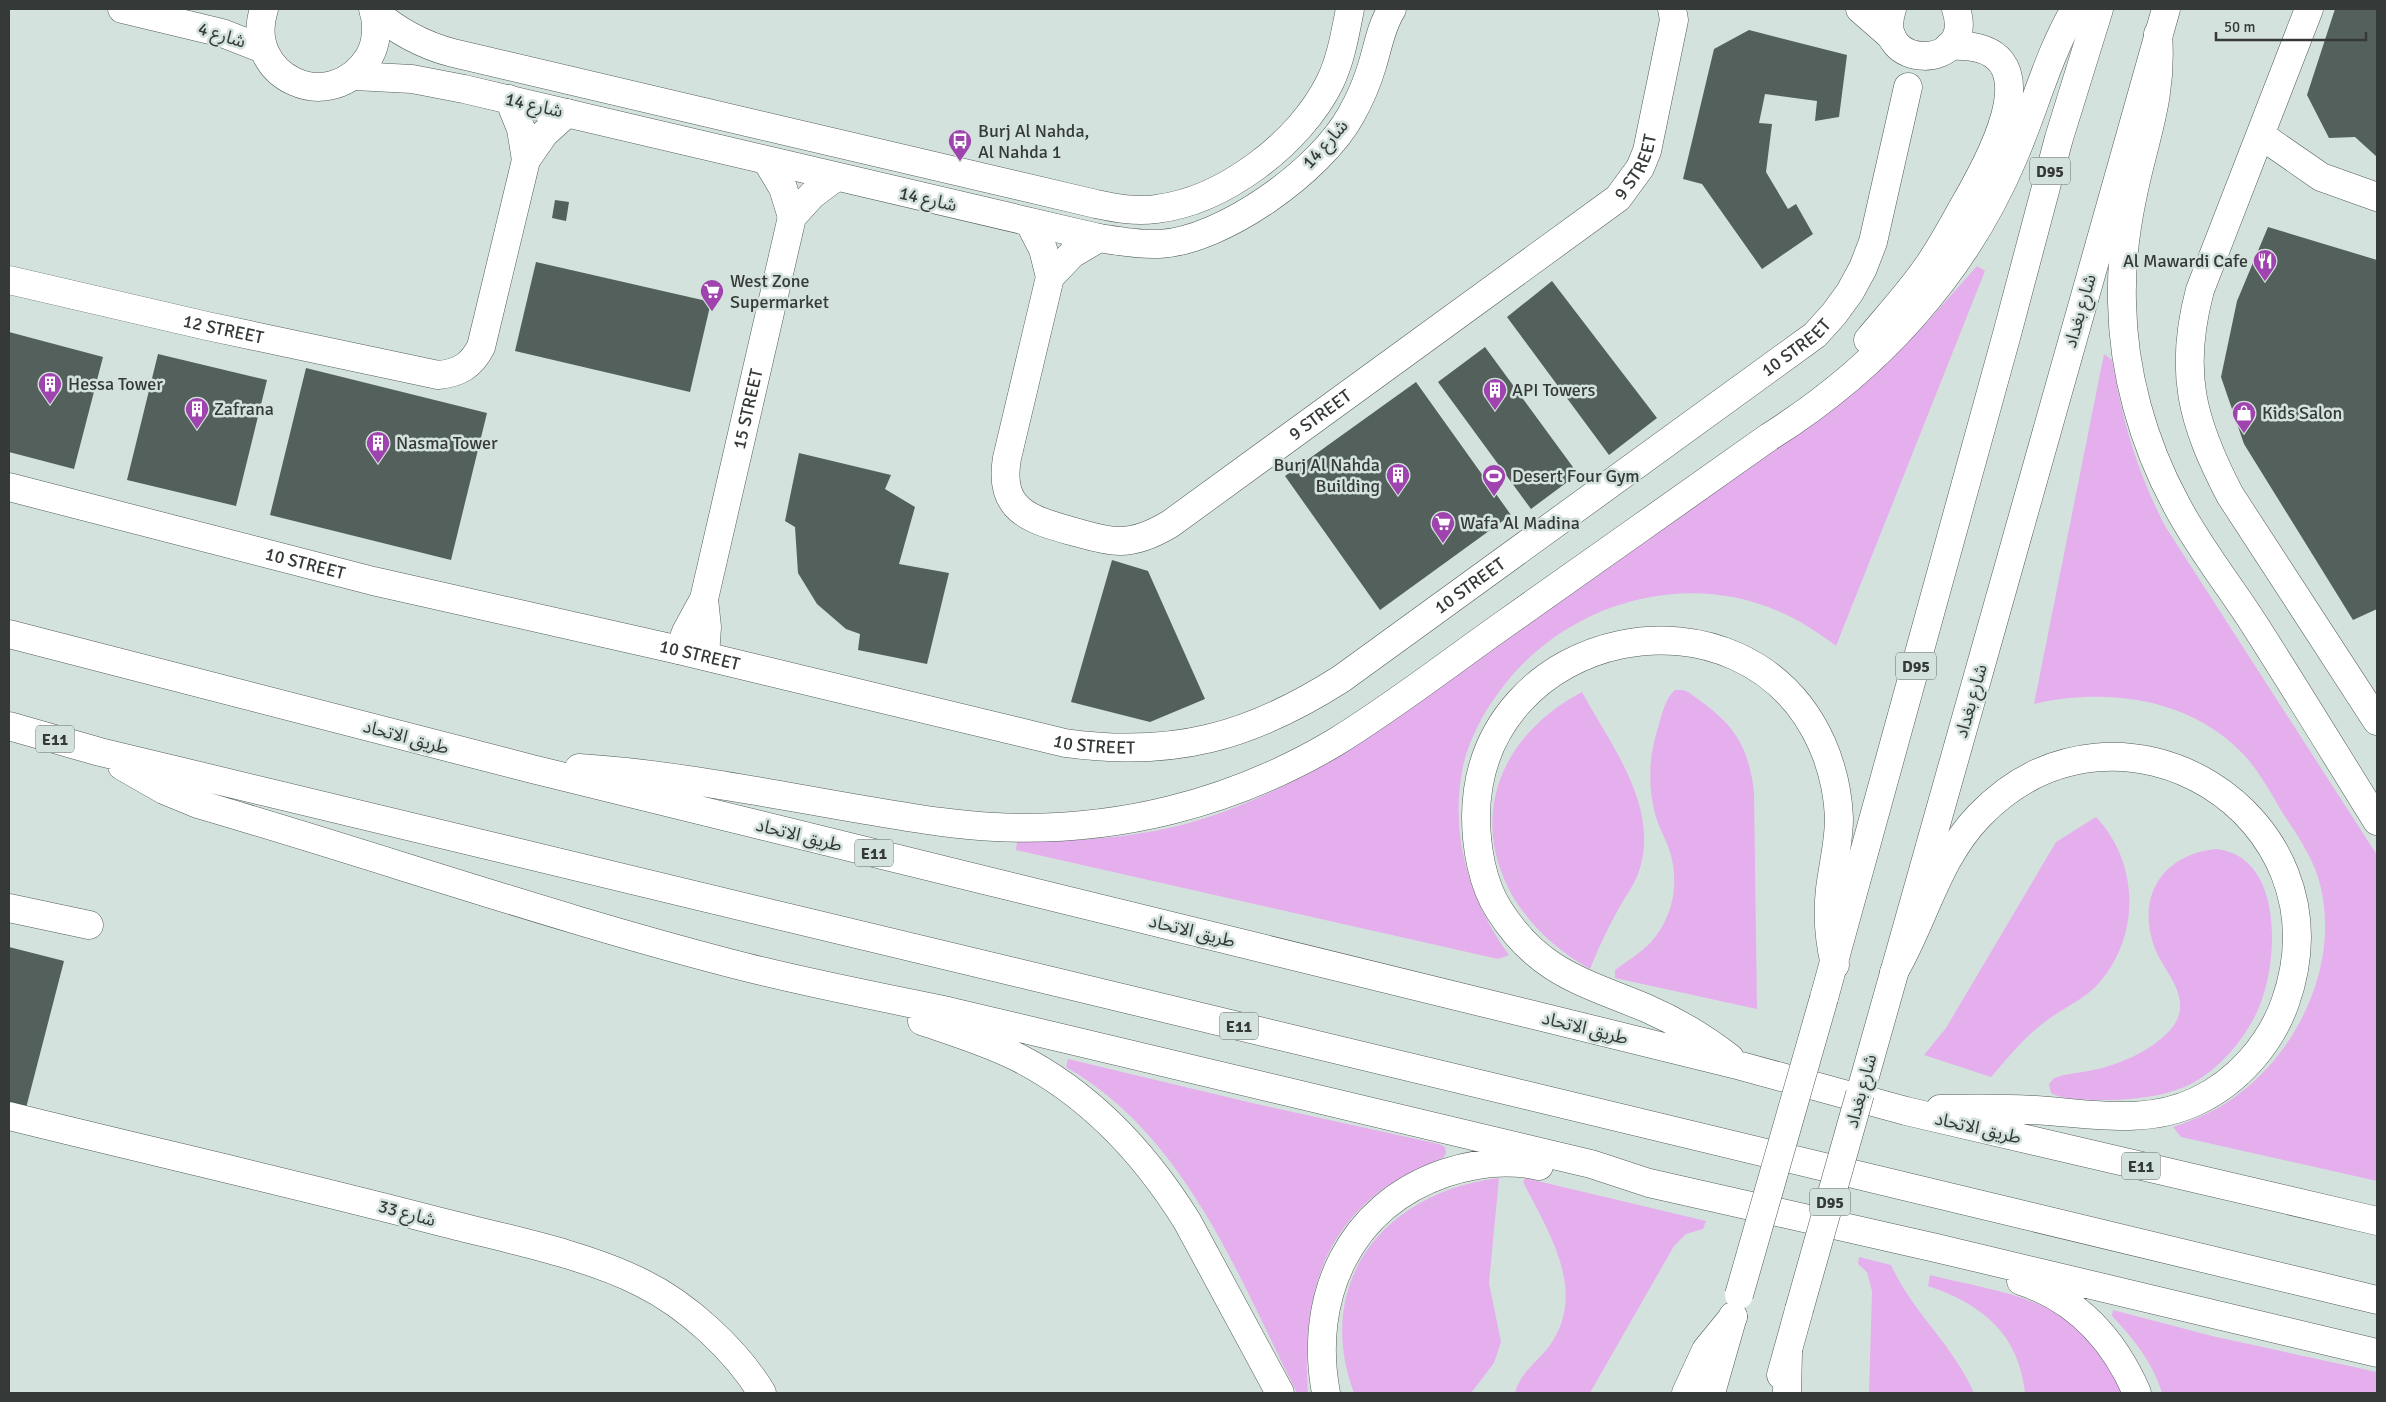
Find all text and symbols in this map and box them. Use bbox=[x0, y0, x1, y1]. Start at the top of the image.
scale bar bbox=[2216, 10, 2366, 42]
street label: شارع 4 bbox=[195, 17, 249, 56]
text: 50 m bbox=[2224, 18, 2255, 36]
street label: شارع 14 bbox=[502, 88, 565, 125]
street label: شارع 14 bbox=[1297, 115, 1355, 175]
place label: Burj Al Nahda, Al Nahda 1 bbox=[978, 120, 1089, 163]
bus stop icon: Burj Al Nahda, Al Nahda 1 bbox=[947, 128, 973, 162]
street label: 9 STREET bbox=[1609, 132, 1661, 204]
road number: D95 bbox=[2030, 158, 2070, 185]
street label: شارع 14 bbox=[896, 182, 959, 219]
restaurant icon: Al Mawardi Cafe bbox=[2252, 248, 2278, 282]
place label: Al Mawardi Cafe bbox=[2123, 250, 2248, 272]
place label: West Zone Supermarket bbox=[730, 270, 829, 313]
street label: شارع بغداد bbox=[2059, 272, 2104, 351]
supermarket icon: West Zone Supermarket bbox=[699, 278, 725, 312]
street label: 12 STREET bbox=[181, 310, 266, 349]
street label: 10 STREET bbox=[1757, 314, 1835, 381]
street label: 15 STREET bbox=[728, 366, 768, 451]
building icon: Hessa Tower bbox=[37, 371, 63, 405]
place label: Hessa Tower bbox=[68, 373, 163, 395]
building icon: API Towers bbox=[1482, 377, 1508, 411]
place label: API Towers bbox=[1512, 379, 1595, 401]
street label: 9 STREET bbox=[1284, 385, 1356, 445]
building icon: Zafrana bbox=[184, 396, 210, 430]
place label: Zafrana bbox=[214, 398, 274, 420]
shop icon: Kids Salon bbox=[2231, 400, 2257, 434]
place label: Kids Salon bbox=[2262, 402, 2342, 424]
building icon: Nasma Tower bbox=[365, 430, 391, 464]
place label: Nasma Tower bbox=[396, 432, 498, 454]
place label: Burj Al Nahda Building bbox=[1273, 454, 1380, 497]
building icon: Burj Al Nahda Building bbox=[1385, 462, 1411, 496]
sports icon: Desert Four Gym bbox=[1481, 463, 1507, 497]
place label: Desert Four Gym bbox=[1512, 465, 1640, 487]
supermarket icon: Wafa Al Madina bbox=[1430, 510, 1456, 544]
place label: Wafa Al Madina bbox=[1460, 512, 1580, 534]
street label: 10 STREET bbox=[263, 543, 348, 584]
street label: 10 STREET bbox=[1430, 553, 1509, 619]
street label: 10 STREET bbox=[657, 635, 742, 675]
road number: D95 bbox=[1896, 652, 1936, 679]
street label: شارع بغداد bbox=[1950, 662, 1995, 741]
street label: طريق الاتحاد bbox=[361, 715, 451, 759]
road number: E11 bbox=[36, 726, 74, 752]
street label: 10 STREET bbox=[1051, 730, 1135, 759]
street label: طريق الاتحاد bbox=[754, 814, 844, 856]
road number: E11 bbox=[855, 840, 893, 866]
street label: طريق الاتحاد bbox=[1147, 910, 1237, 952]
street label: طريق الاتحاد bbox=[1540, 1007, 1630, 1049]
road number: E11 bbox=[1220, 1012, 1258, 1040]
street label: شارع بغداد bbox=[1841, 1052, 1884, 1131]
street label: طريق الاتحاد bbox=[1933, 1107, 2023, 1149]
road number: E11 bbox=[2122, 1152, 2160, 1180]
road number: D95 bbox=[1810, 1188, 1850, 1216]
street label: شارع 33 bbox=[375, 1195, 438, 1234]

